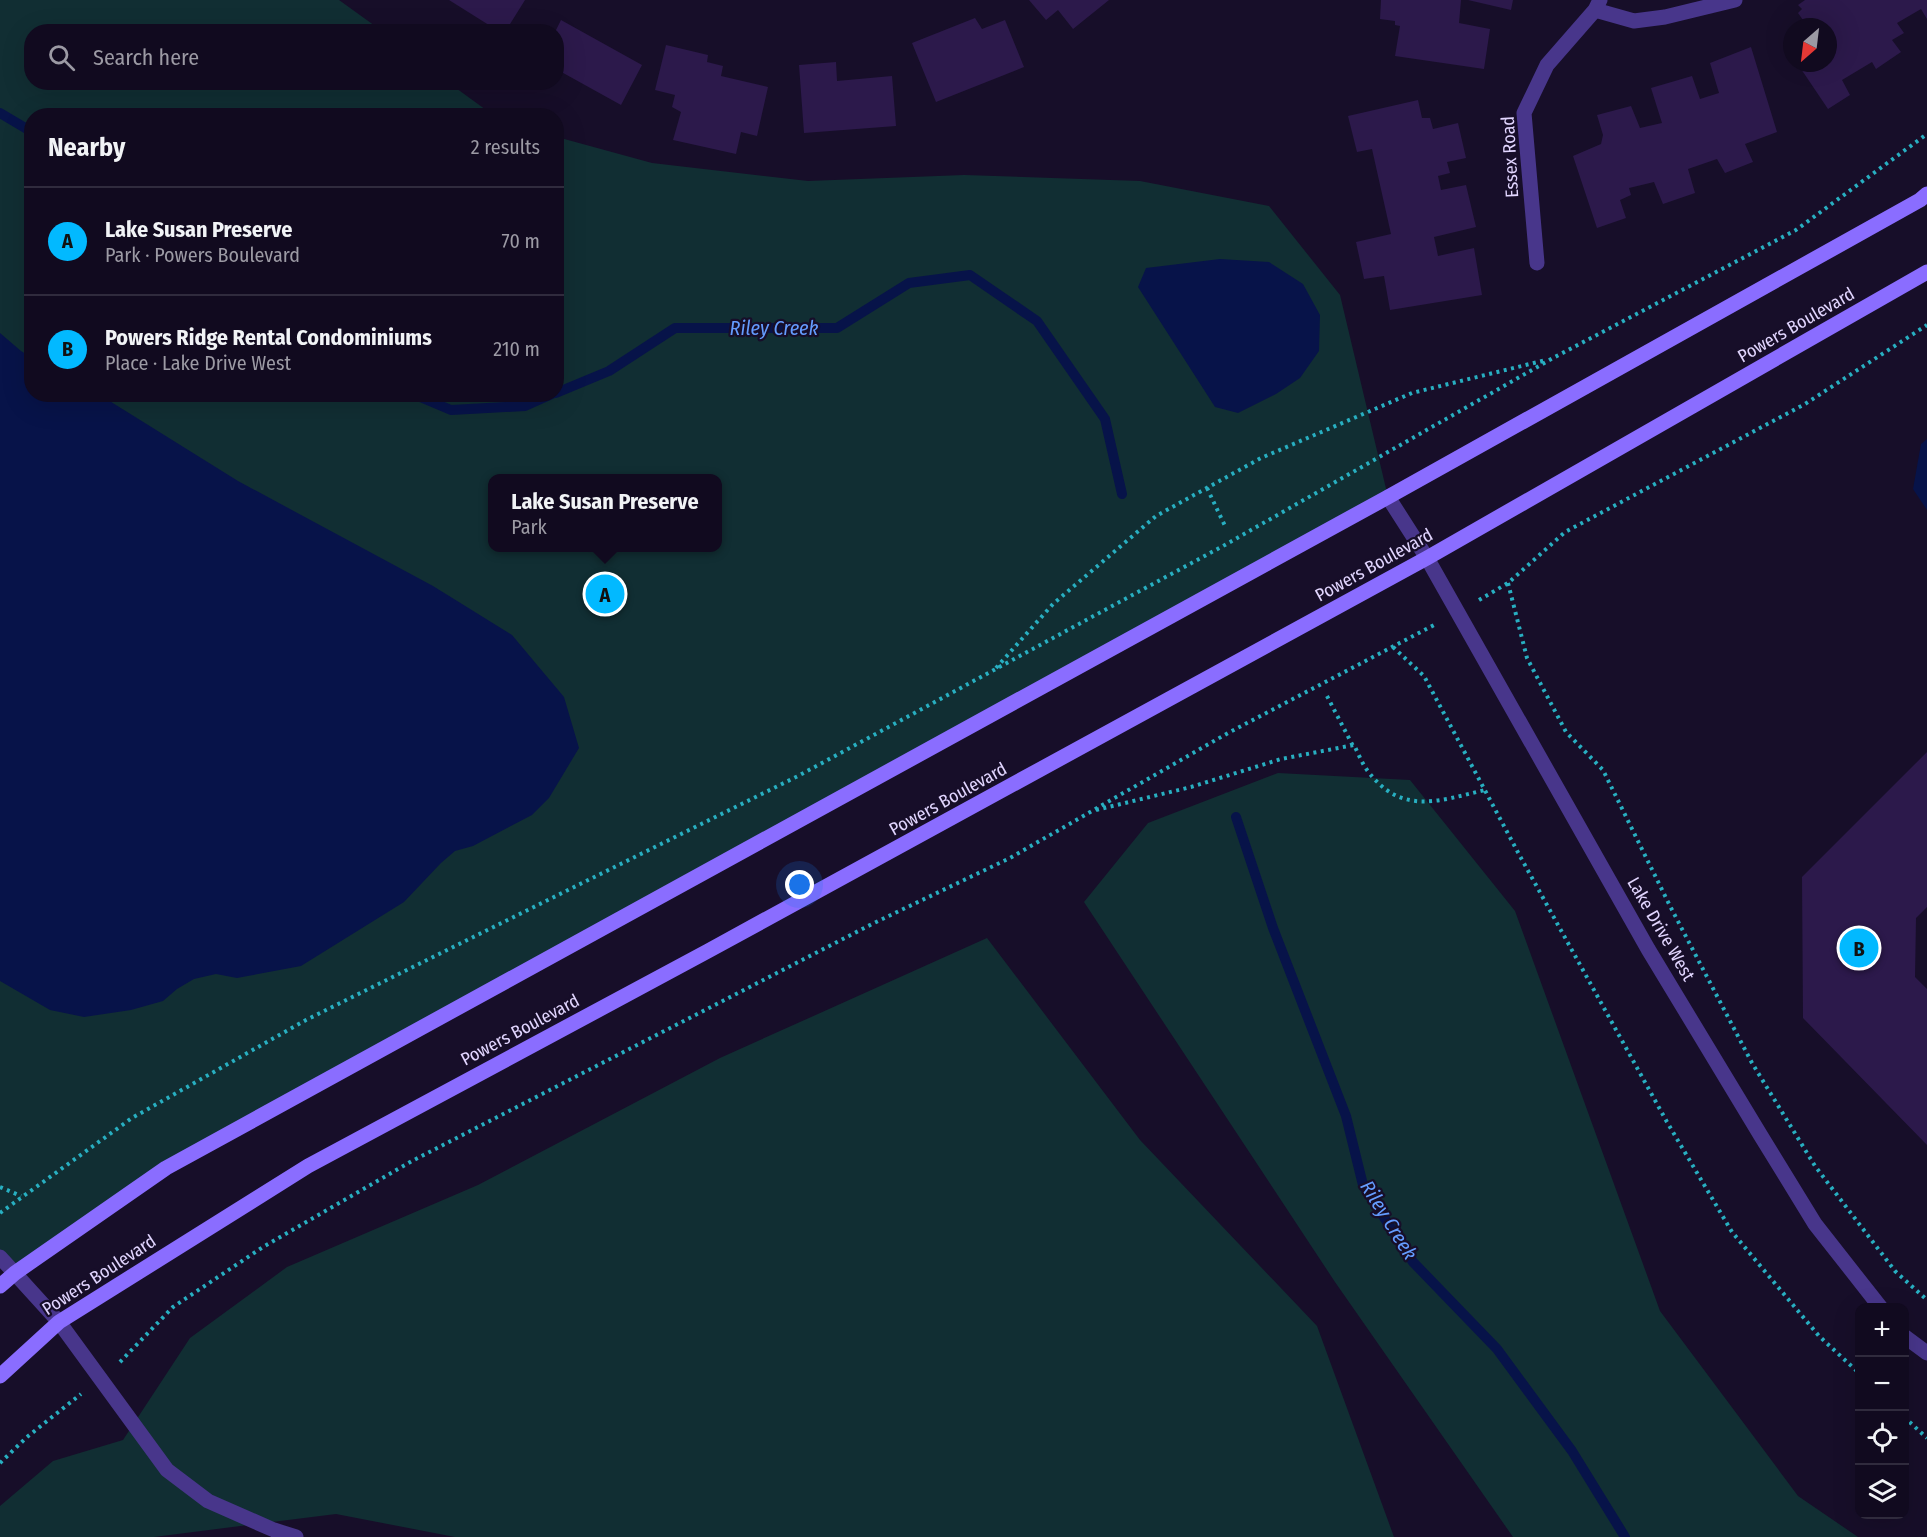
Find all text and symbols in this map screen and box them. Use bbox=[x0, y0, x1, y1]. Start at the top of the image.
north arrow bbox=[1783, 18, 1837, 72]
search box bbox=[24, 24, 564, 90]
icon: search bbox=[45, 41, 78, 74]
text: Search here bbox=[93, 44, 199, 71]
street label: Essex Road bbox=[1497, 116, 1523, 198]
text: Nearby bbox=[48, 132, 125, 163]
text: 2 results bbox=[471, 135, 540, 159]
text: Lake Susan Preserve bbox=[105, 216, 292, 243]
text: A bbox=[62, 229, 73, 253]
text: 70 m bbox=[502, 229, 540, 253]
text: Park · Powers Boulevard bbox=[105, 243, 300, 267]
street label: Powers Boulevard bbox=[1734, 283, 1858, 367]
water label: Riley Creek bbox=[730, 316, 819, 340]
text: Powers Ridge Rental Condominiums bbox=[105, 324, 432, 351]
text: B bbox=[62, 337, 73, 361]
text: 210 m bbox=[493, 337, 540, 361]
text: Place · Lake Drive West bbox=[105, 351, 291, 375]
popup bbox=[488, 474, 722, 552]
text: Lake Susan Preserve bbox=[511, 488, 699, 515]
text: Park bbox=[511, 515, 547, 539]
street label: Powers Boulevard bbox=[1311, 524, 1437, 606]
pin: A bbox=[586, 572, 624, 616]
street label: Powers Boulevard bbox=[885, 758, 1011, 840]
your location bbox=[785, 870, 814, 899]
street label: Lake Drive West bbox=[1622, 873, 1700, 985]
pin: B bbox=[1840, 926, 1878, 970]
street label: Powers Boulevard bbox=[457, 989, 583, 1071]
water label: Riley Creek bbox=[1355, 1176, 1423, 1264]
street label: Powers Boulevard bbox=[38, 1230, 160, 1320]
map controls bbox=[1855, 1303, 1909, 1519]
button: + bbox=[1855, 1303, 1909, 1357]
button: − bbox=[1855, 1357, 1909, 1411]
button: locate bbox=[1855, 1411, 1909, 1465]
button: layers bbox=[1855, 1465, 1909, 1519]

